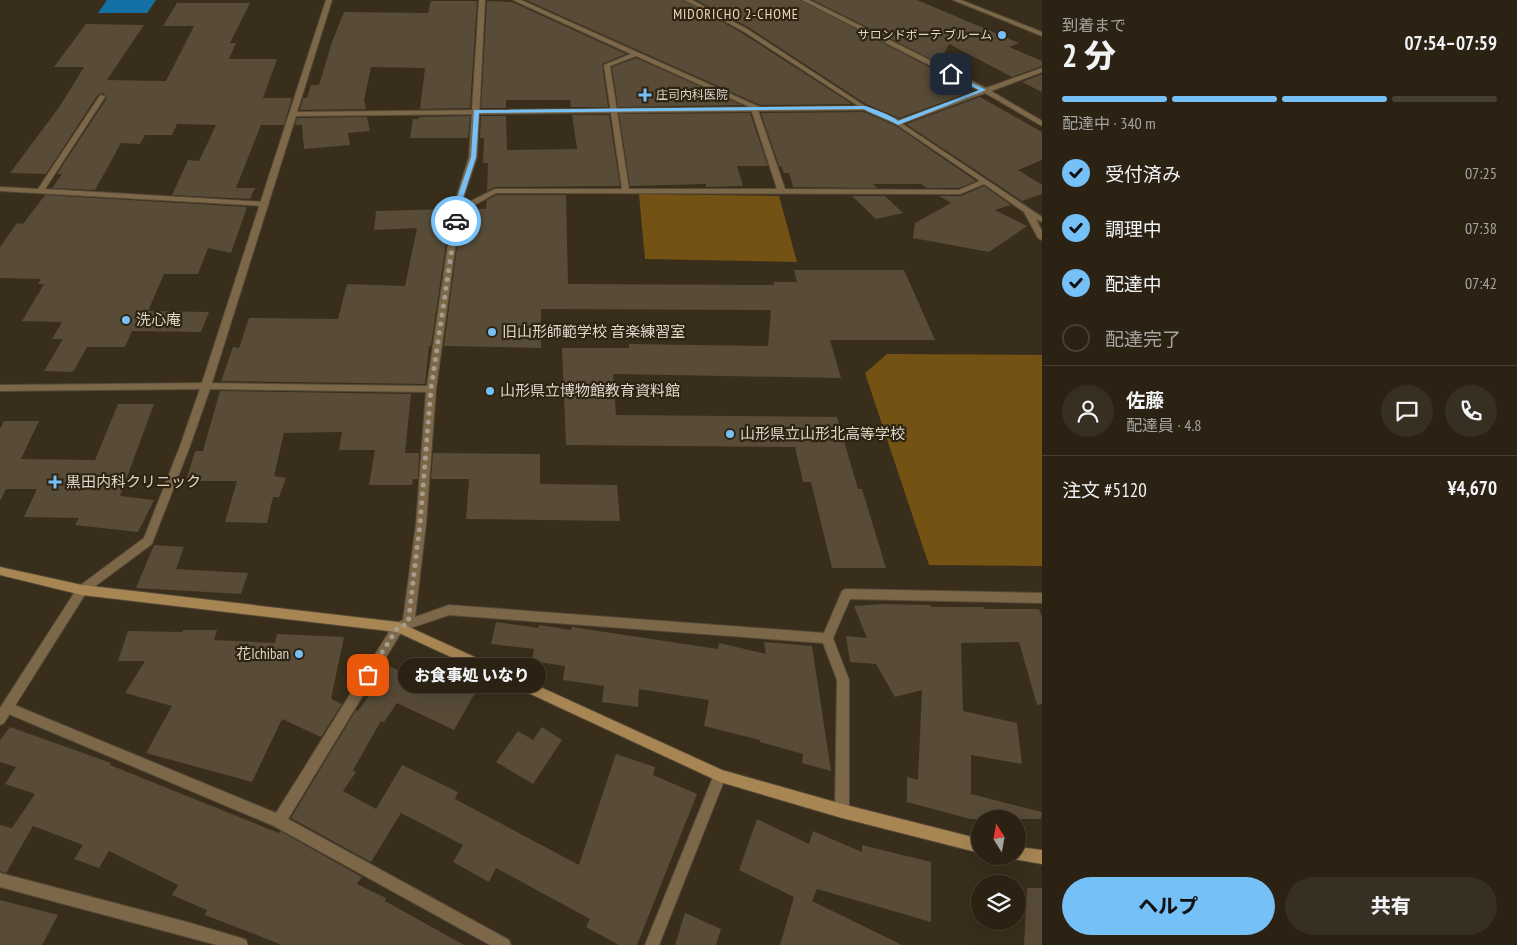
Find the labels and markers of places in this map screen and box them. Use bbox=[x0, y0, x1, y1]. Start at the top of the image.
place label: サロンドボーテ ブルーム bbox=[858, 27, 992, 42]
marker: サロンドボーテ ブルーム bbox=[996, 29, 1008, 41]
pin bbox=[930, 53, 972, 95]
place label: 庄司内科医院 bbox=[656, 87, 728, 102]
marker: 庄司内科医院 bbox=[638, 88, 652, 102]
place label: 洗心庵 bbox=[136, 310, 181, 329]
marker: 洗心庵 bbox=[120, 314, 132, 326]
place label: 旧山形師範学校 音楽練習室 bbox=[502, 322, 685, 341]
marker: 旧山形師範学校 音楽練習室 bbox=[486, 326, 498, 338]
place label: 山形県立博物館教育資料館 bbox=[500, 381, 680, 400]
marker: 山形県立博物館教育資料館 bbox=[484, 385, 496, 397]
place label: 山形県立山形北高等学校 bbox=[740, 424, 905, 443]
marker: 山形県立山形北高等学校 bbox=[724, 428, 736, 440]
place label: 黒田内科クリニック bbox=[66, 472, 201, 491]
marker: 黒田内科クリニック bbox=[48, 475, 62, 489]
place label: 花Ichiban bbox=[236, 644, 289, 663]
marker: 花Ichiban bbox=[293, 648, 305, 660]
pin bbox=[347, 654, 389, 696]
callout: お食事処 いなり bbox=[398, 658, 546, 692]

